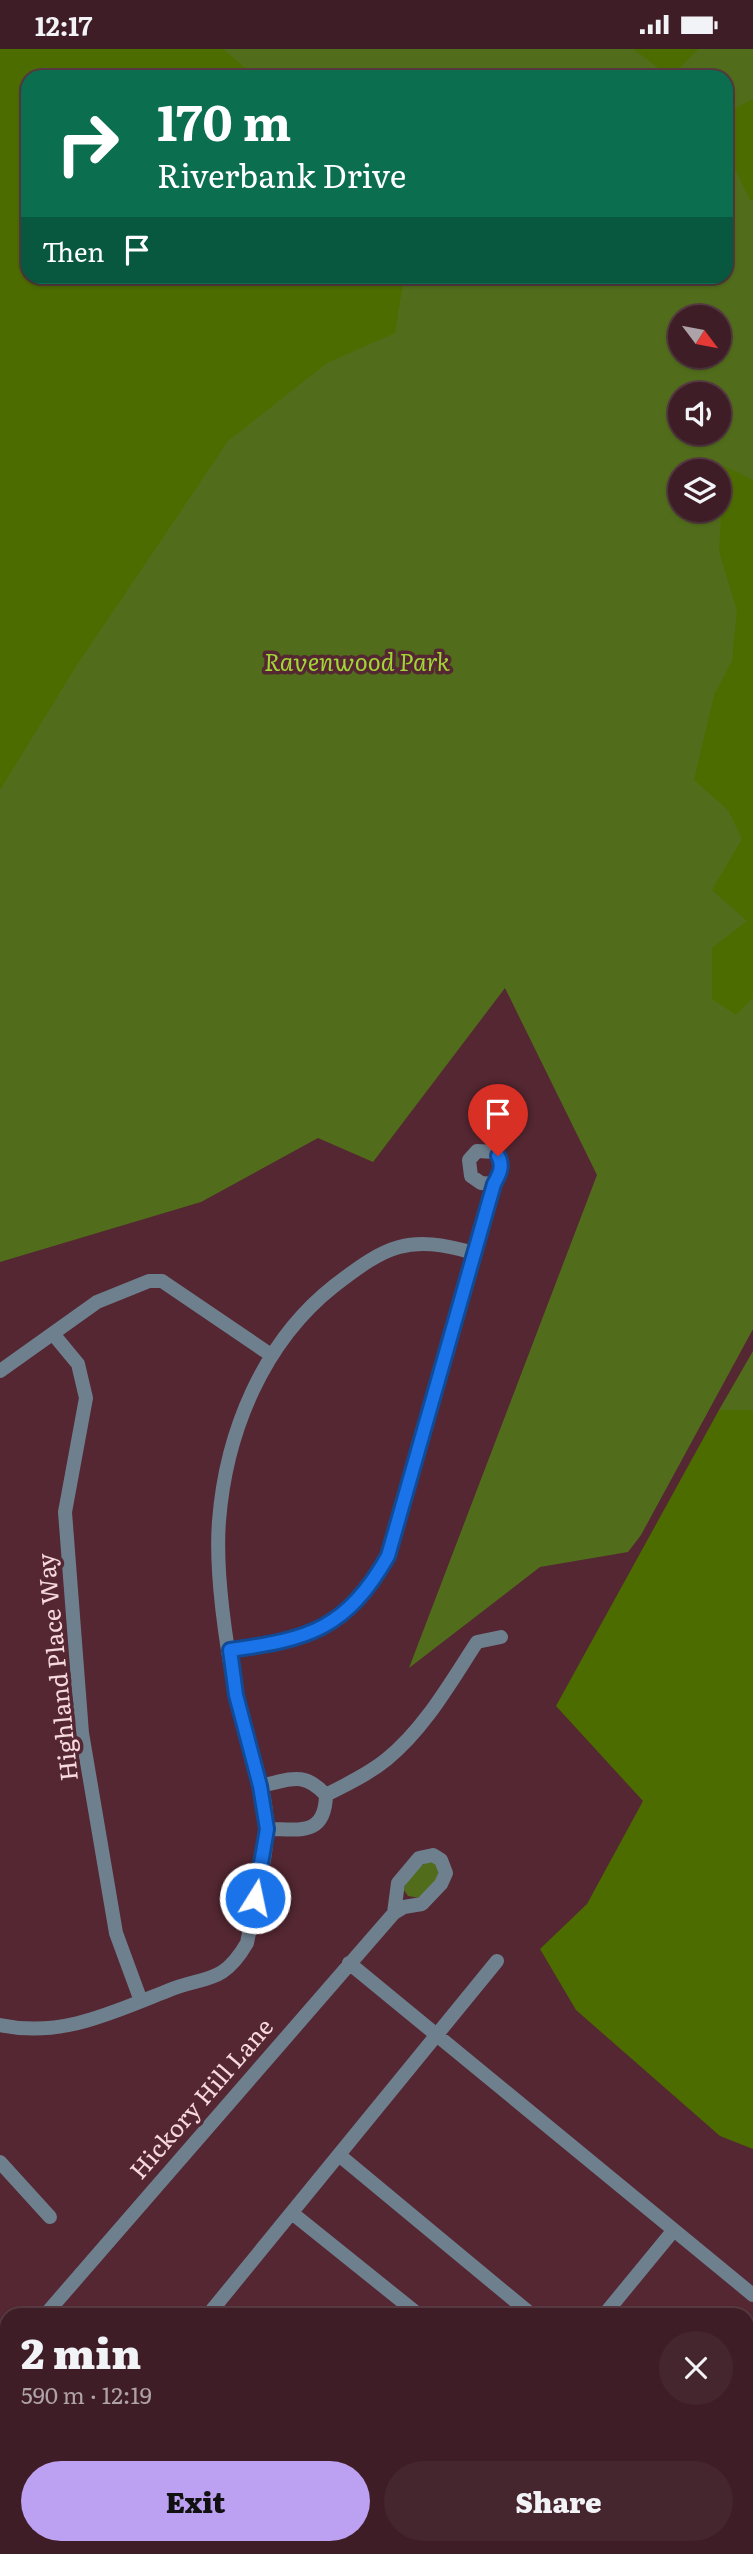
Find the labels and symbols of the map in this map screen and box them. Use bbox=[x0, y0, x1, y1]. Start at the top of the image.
north arrow bbox=[668, 305, 732, 367]
park label: Ravenwood Park bbox=[264, 643, 451, 678]
pin bbox=[468, 1084, 528, 1156]
street label: Highland Place Way bbox=[26, 1551, 85, 1783]
position arrow bbox=[218, 1861, 292, 1935]
street label: Hickory Hill Lane bbox=[120, 2009, 280, 2186]

